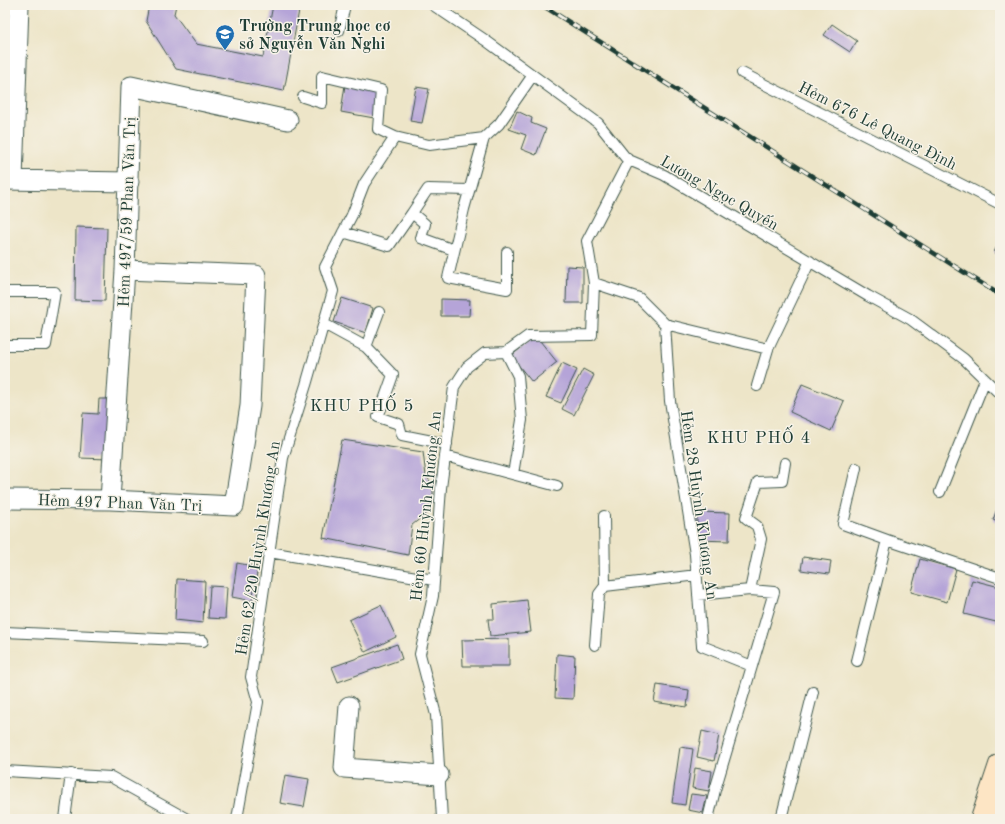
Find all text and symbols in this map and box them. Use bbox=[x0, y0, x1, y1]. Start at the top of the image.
place label: Trường Trung học cơ sở Nguyễn Văn Nghi bbox=[239, 19, 391, 53]
school or university icon: Trường Trung học cơ sở Nguyễn Văn Nghi bbox=[214, 23, 236, 51]
street label: Hẻm 676 Lê Quang Định bbox=[795, 80, 959, 174]
street label: Hẻm 497/59 Phan Văn Trị bbox=[117, 117, 139, 308]
street label: Lương Ngọc Quyến bbox=[657, 152, 782, 234]
district label: KHU PHỐ 5 bbox=[310, 393, 414, 415]
street label: Hẻm 28 Huỳnh Khương An bbox=[677, 409, 719, 602]
street label: Hẻm 60 Huỳnh Khương An bbox=[409, 410, 445, 602]
district label: KHU PHỐ 4 bbox=[707, 425, 811, 447]
street label: Hẻm 62/20 Huỳnh Khương An bbox=[234, 439, 284, 657]
street label: Hẻm 497 Phan Văn Trị bbox=[37, 493, 203, 515]

